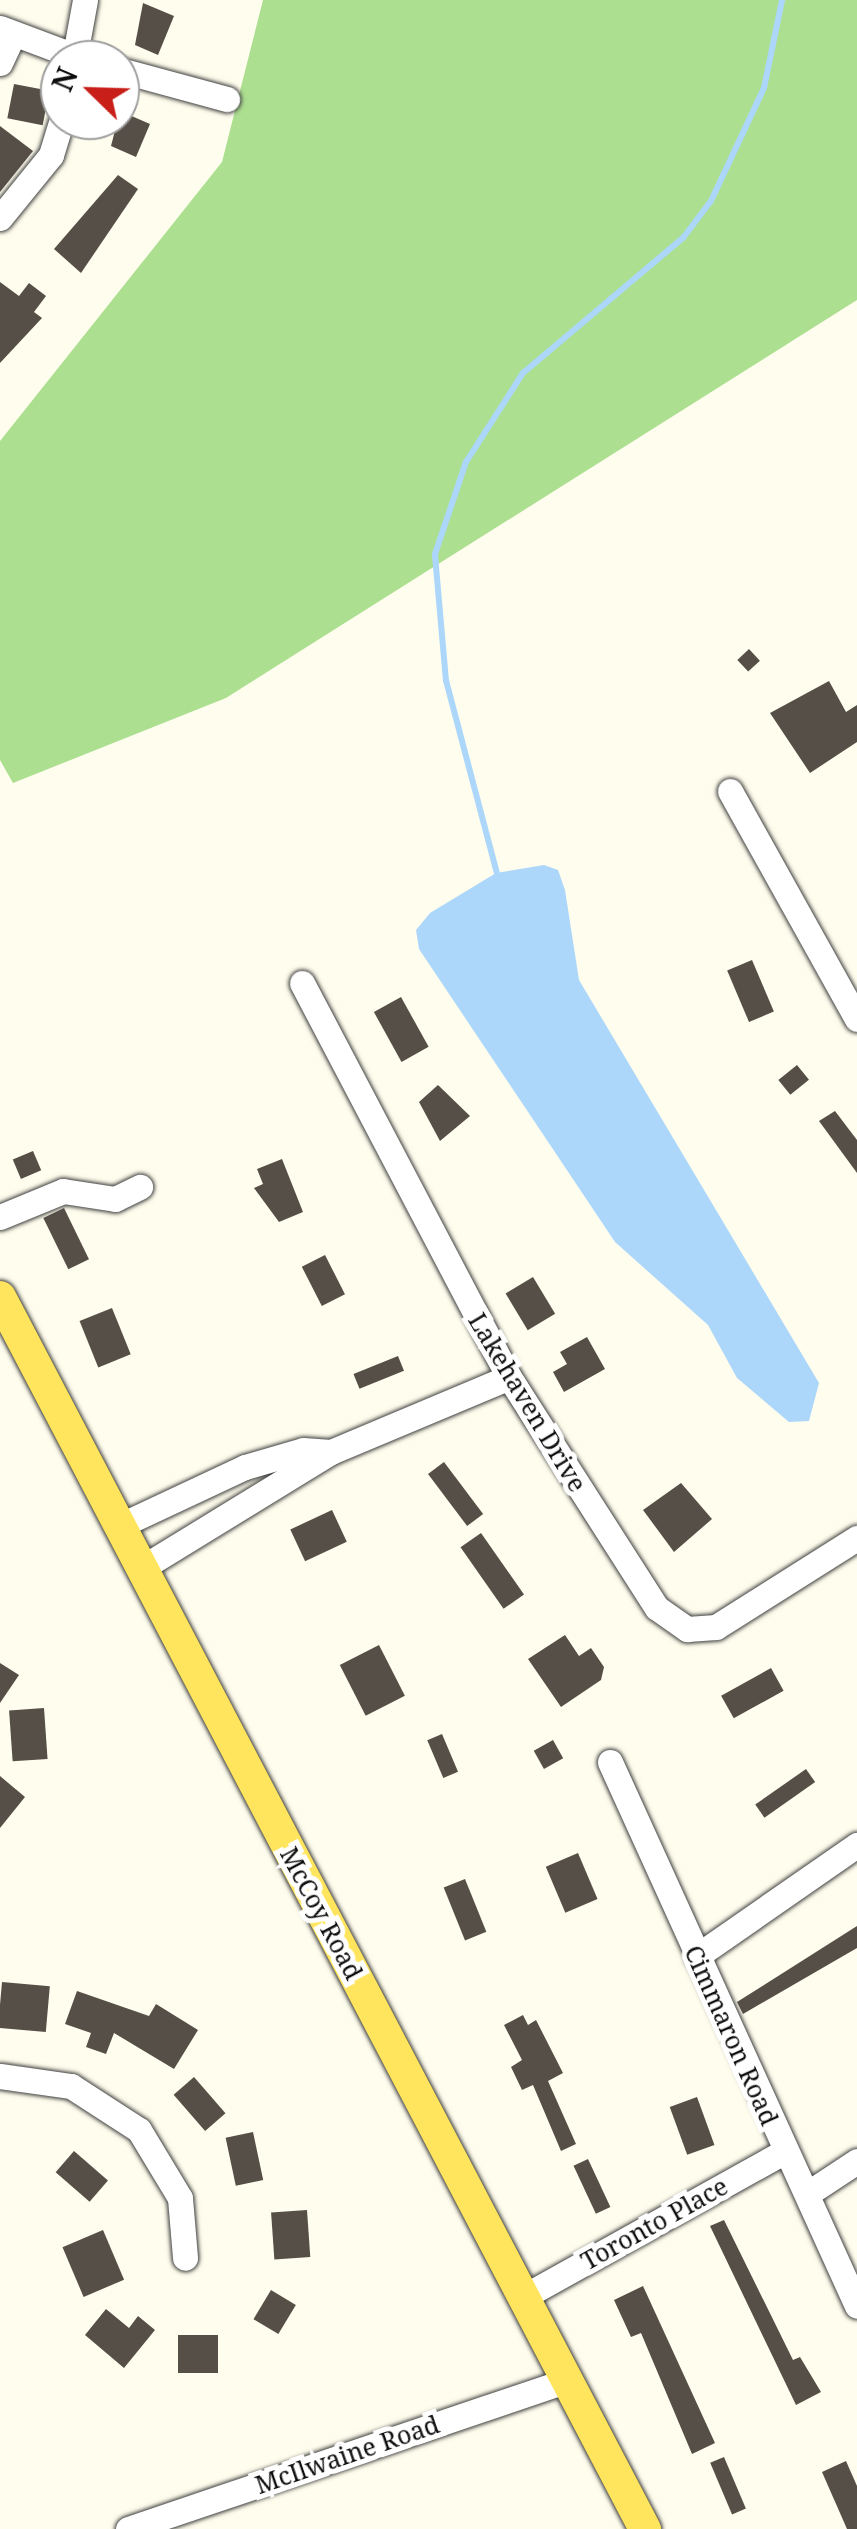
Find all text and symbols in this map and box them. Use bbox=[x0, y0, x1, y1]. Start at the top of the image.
north arrow bbox=[40, 40, 140, 140]
text: N bbox=[42, 61, 86, 97]
street label: Lakehaven Drive bbox=[463, 1307, 593, 1497]
street label: McCoy Road bbox=[275, 1842, 369, 1984]
street label: Cimmaron Road bbox=[679, 1940, 785, 2130]
street label: Toronto Place bbox=[575, 2170, 733, 2276]
street label: McIlwaine Road bbox=[251, 2408, 443, 2500]

